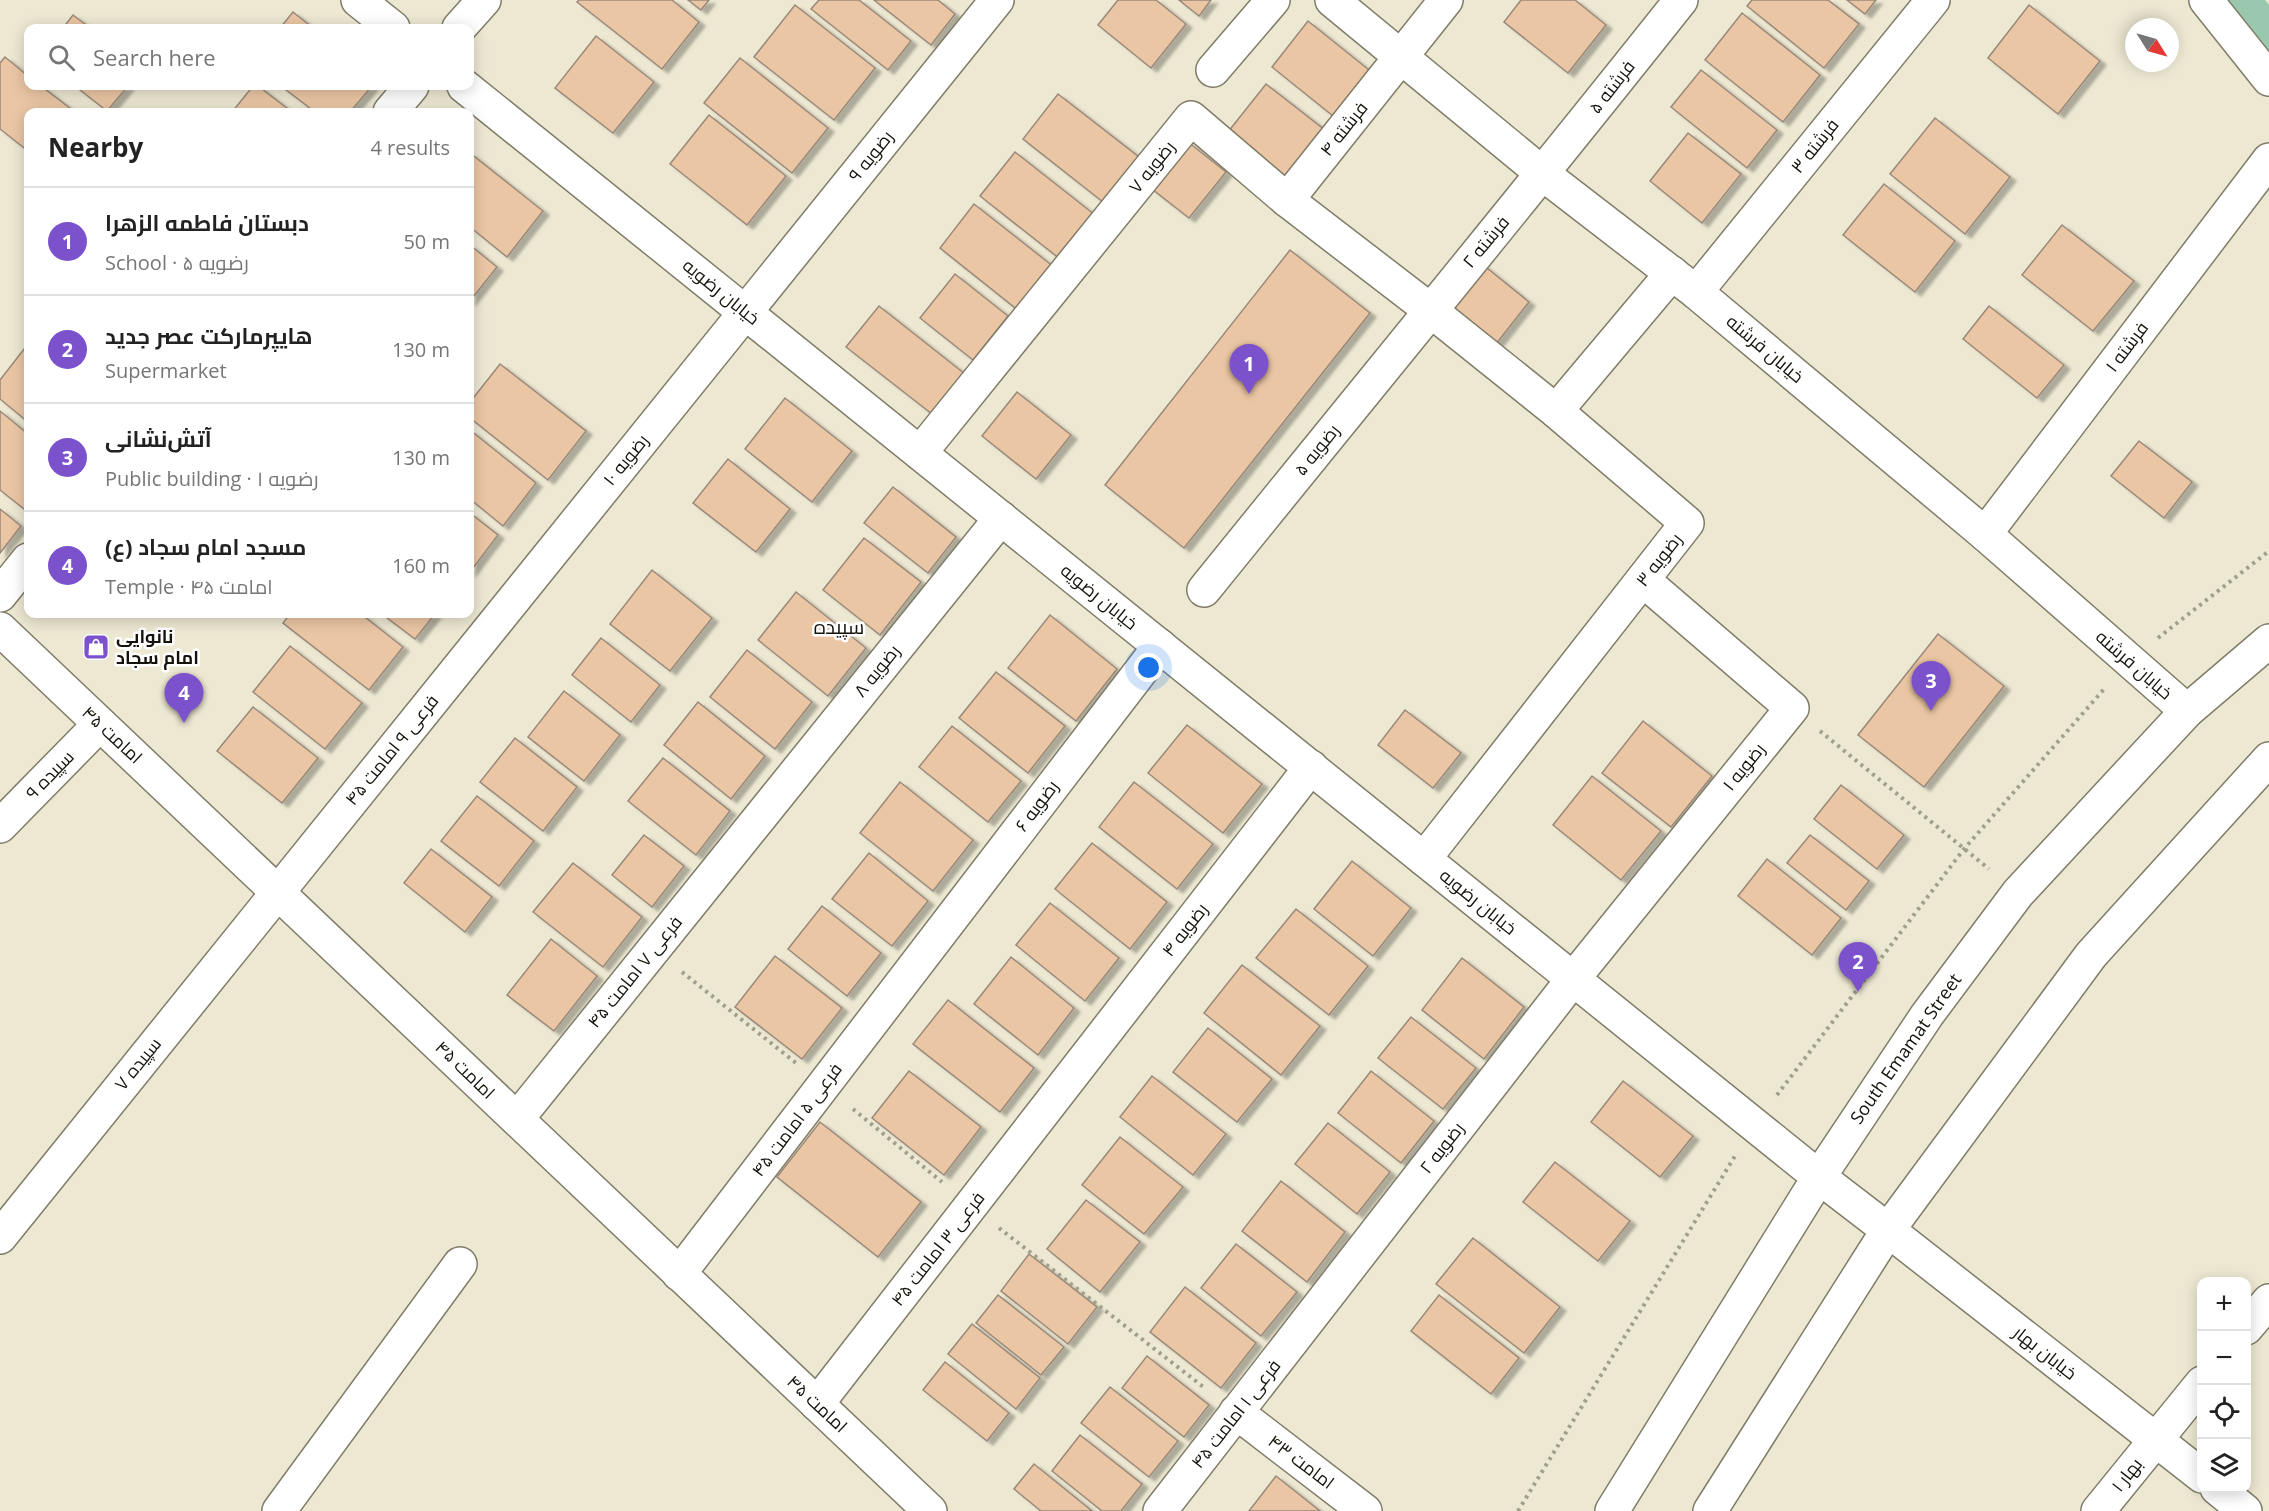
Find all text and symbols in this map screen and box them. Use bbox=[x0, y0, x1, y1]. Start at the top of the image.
north arrow bbox=[2125, 18, 2179, 72]
search box bbox=[24, 24, 474, 90]
icon: search bbox=[45, 41, 78, 74]
text: Search here bbox=[93, 42, 216, 72]
street label: فرشته ۵ bbox=[1583, 55, 1640, 118]
street label: فرشته ۴ bbox=[1314, 96, 1373, 161]
street label: فرشته ۳ bbox=[1785, 113, 1844, 178]
street label: رضویه ۹ bbox=[842, 125, 898, 186]
text: Nearby bbox=[48, 129, 143, 165]
text: 4 results bbox=[370, 134, 450, 161]
street label: رضویه ۷ bbox=[1123, 135, 1180, 198]
text: دبستان فاطمه الزهرا bbox=[105, 207, 309, 237]
street label: فرشته ۲ bbox=[1456, 210, 1514, 272]
text: 1 bbox=[62, 228, 73, 255]
text: 50 m bbox=[403, 228, 450, 255]
text: School · رضویه ۵ bbox=[105, 249, 249, 276]
street label: خیابان رضویه bbox=[678, 253, 765, 330]
street label: خیابان فرشته bbox=[1722, 309, 1809, 388]
street label: فرشته ۱ bbox=[2099, 316, 2153, 376]
text: هایپرمارکت عصر جدید bbox=[105, 320, 313, 350]
text: 2 bbox=[62, 336, 73, 363]
text: 130 m bbox=[392, 336, 450, 363]
pin: 1 bbox=[1230, 344, 1268, 394]
text: Supermarket bbox=[105, 357, 227, 384]
street label: رضویه ۵ bbox=[1288, 419, 1344, 480]
text: آتش‌نشانی bbox=[105, 423, 212, 453]
street label: رضویه ۱۰ bbox=[597, 429, 653, 490]
text: 3 bbox=[62, 444, 73, 471]
text: 130 m bbox=[392, 444, 450, 471]
text: Public building · رضویه ۱ bbox=[105, 465, 319, 492]
street label: رضویه ۳ bbox=[1630, 528, 1687, 591]
text: مسجد امام سجاد (ع) bbox=[105, 531, 306, 561]
text: 4 bbox=[62, 552, 73, 579]
text: 160 m bbox=[392, 552, 450, 579]
street label: خیابان رضویه bbox=[1056, 558, 1143, 635]
text: Temple · امامت ۴۵ bbox=[105, 573, 273, 600]
district label: سپیده bbox=[814, 613, 864, 640]
place label: نانوایی امام سجاد bbox=[116, 624, 199, 670]
street label: خیابان فرشته bbox=[2091, 624, 2178, 704]
shop icon: نانوایی امام سجاد bbox=[81, 632, 111, 662]
street label: رضویه ۸ bbox=[848, 639, 905, 702]
your location bbox=[1134, 653, 1163, 682]
pin: 3 bbox=[1912, 662, 1950, 711]
pin: 4 bbox=[164, 674, 204, 723]
street label: فرعی ۹ امامت ۴۵ bbox=[339, 689, 443, 810]
street label: امامت ۴۵ bbox=[77, 700, 148, 768]
street label: رضویه ۱ bbox=[1716, 737, 1770, 795]
street label: سپیده ۹ bbox=[20, 745, 79, 804]
street label: رضویه ۶ bbox=[1009, 775, 1063, 836]
street label: خیابان رضویه bbox=[1435, 863, 1522, 940]
street label: رضویه ۴ bbox=[1156, 898, 1213, 961]
street label: فرعی ۷ امامت ۴۵ bbox=[581, 910, 687, 1033]
pin: 2 bbox=[1838, 942, 1878, 992]
street label: South Emamat Street bbox=[1844, 968, 1966, 1128]
street label: سپیده ۷ bbox=[109, 1032, 166, 1095]
street label: امامت ۴۵ bbox=[431, 1035, 501, 1104]
street label: فرعی ۵ امامت ۴۵ bbox=[746, 1058, 847, 1181]
street label: رضویه ۲ bbox=[1414, 1117, 1469, 1178]
street label: فرعی ۳ امامت ۴۵ bbox=[885, 1186, 989, 1310]
map controls bbox=[2197, 1277, 2251, 1493]
button: + bbox=[2197, 1277, 2251, 1331]
street label: خیابان بهار bbox=[2008, 1319, 2082, 1384]
button: − bbox=[2197, 1331, 2251, 1385]
street label: فرعی ۱ امامت ۴۵ bbox=[1185, 1354, 1285, 1473]
street label: امامت ۴۵ bbox=[782, 1369, 853, 1437]
button: locate bbox=[2197, 1385, 2251, 1439]
street label: امامت ۴۳ bbox=[1264, 1429, 1339, 1494]
button: layers bbox=[2197, 1439, 2251, 1493]
street label: بهار ۱ bbox=[2105, 1452, 2147, 1496]

